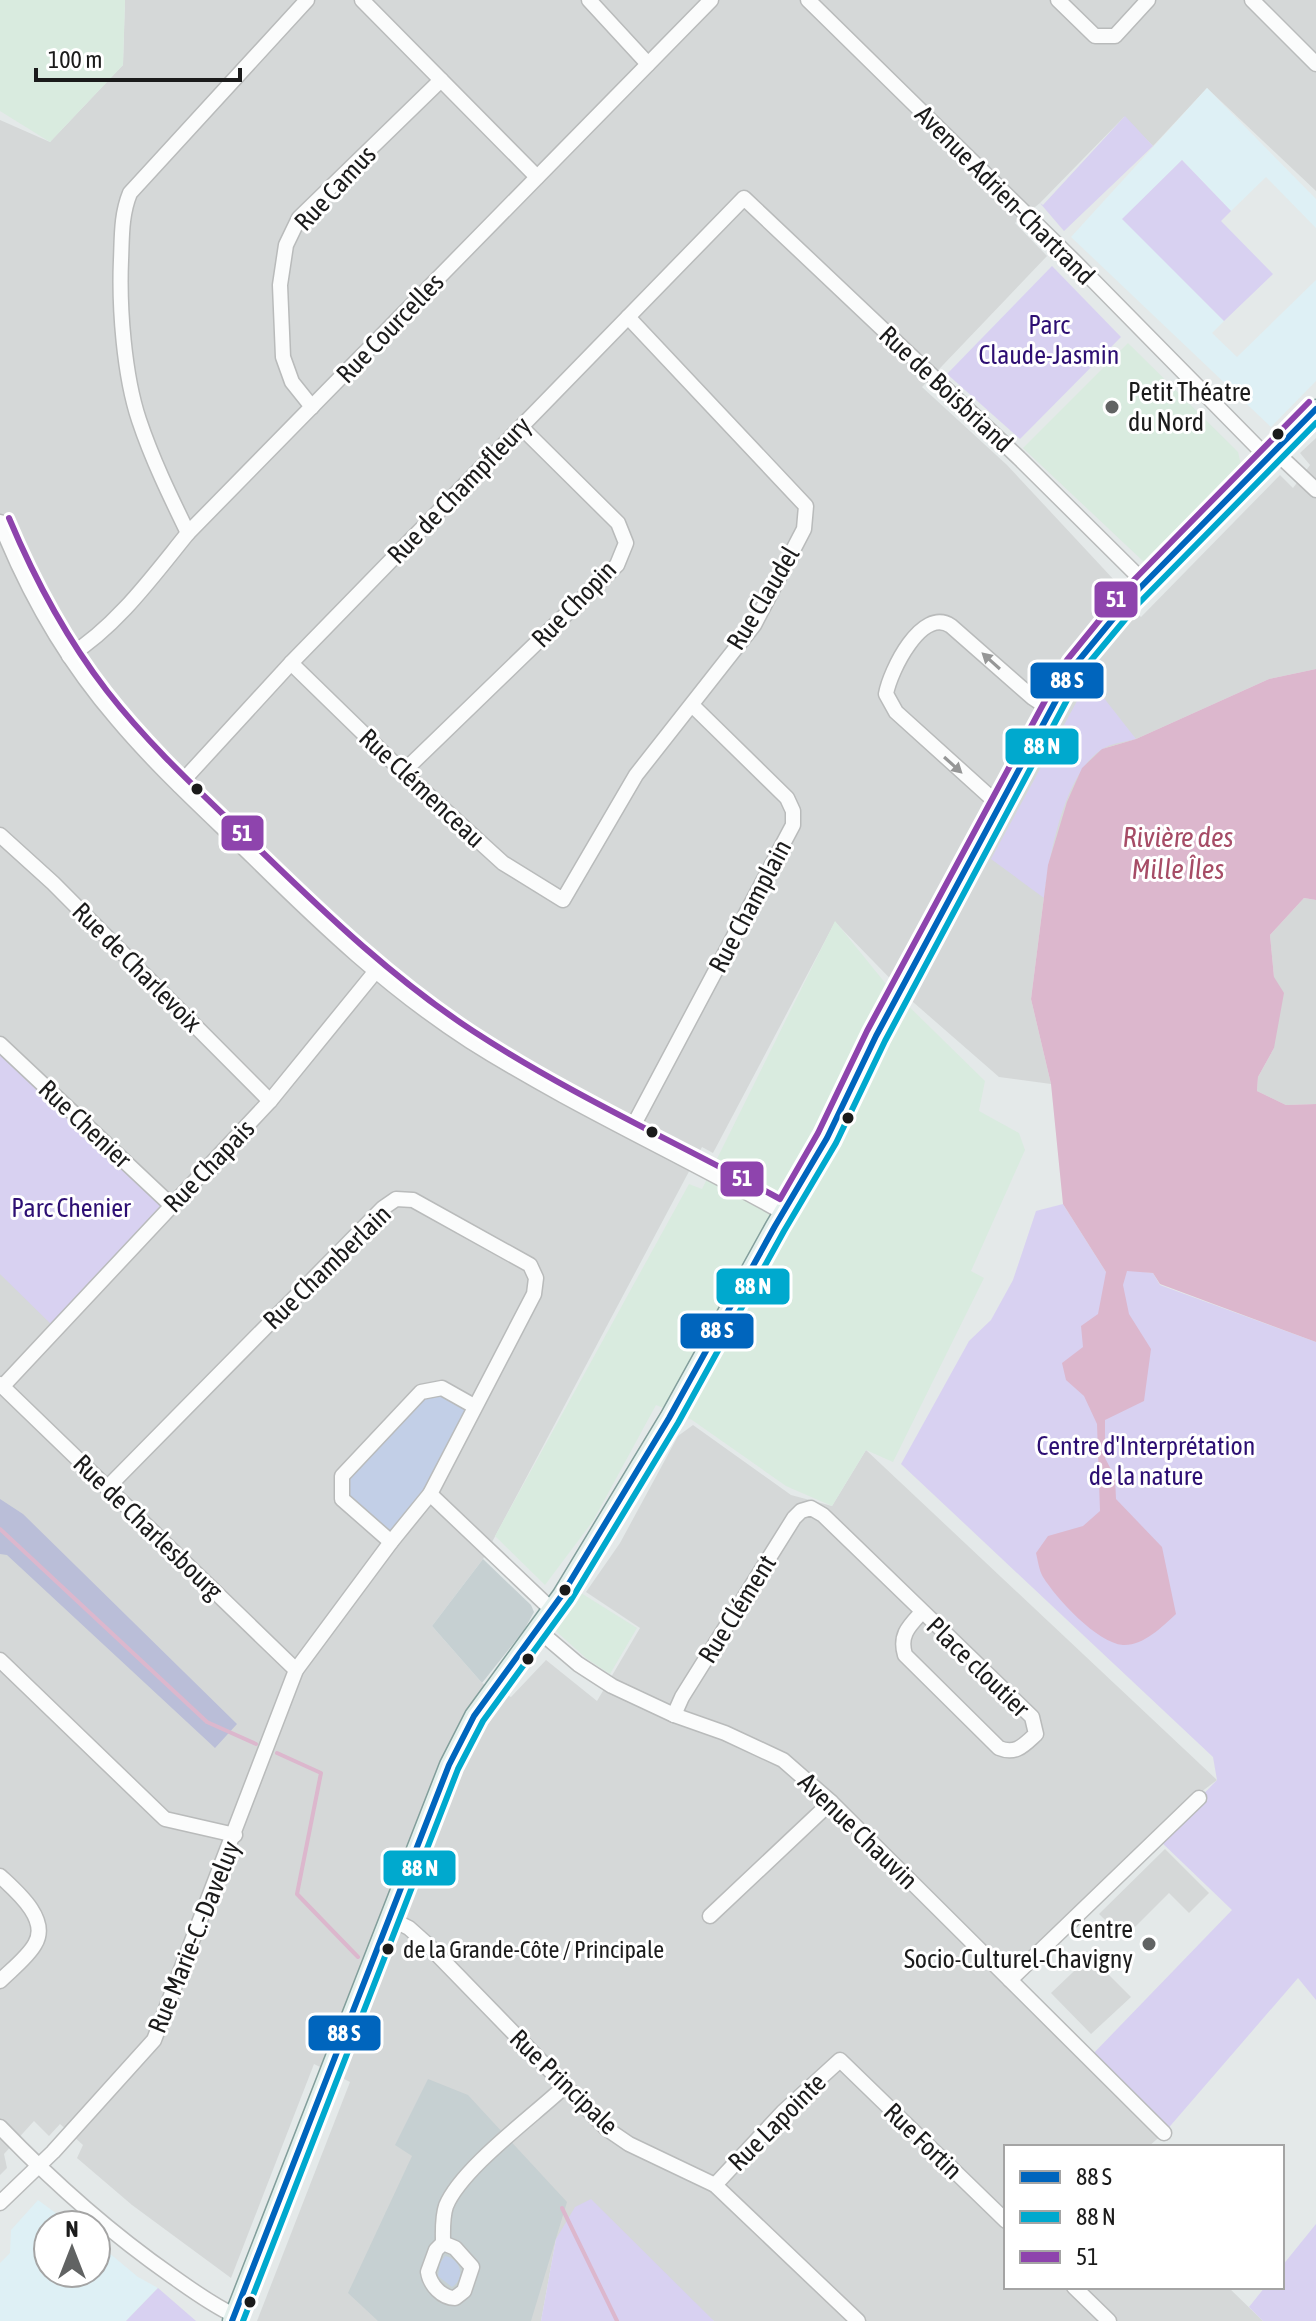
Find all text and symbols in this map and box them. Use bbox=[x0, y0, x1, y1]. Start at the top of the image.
scale bar bbox=[36, 32, 240, 82]
text: 100 m bbox=[48, 46, 102, 73]
street label: Avenue Adrien-Chartrand bbox=[909, 99, 1101, 291]
street label: Rue Camus bbox=[288, 139, 382, 237]
street label: Rue Courcelles bbox=[330, 267, 450, 389]
park label: Parc Claude-Jasmin bbox=[979, 310, 1119, 370]
street label: Rue de Boisbriand bbox=[873, 320, 1019, 458]
place label: Petit Théatre du Nord bbox=[1128, 377, 1251, 437]
marker: Petit Théatre du Nord bbox=[1103, 398, 1121, 416]
street label: Rue de Champfleury bbox=[381, 410, 537, 570]
unlabelled marker bbox=[1270, 426, 1286, 442]
street label: Rue Claudel bbox=[720, 541, 806, 655]
street label: Rue Chopin bbox=[526, 555, 622, 653]
line badge: 51 bbox=[1093, 580, 1139, 619]
text: 51 bbox=[1106, 586, 1126, 612]
one-way arrow bbox=[981, 653, 1001, 670]
line badge: 88 S bbox=[1029, 661, 1105, 700]
text: 88 S bbox=[1051, 667, 1083, 693]
street label: Rue Clémenceau bbox=[353, 722, 491, 854]
line badge: 88 N bbox=[1004, 727, 1080, 766]
text: 88 N bbox=[1024, 733, 1060, 759]
one-way arrow bbox=[943, 756, 962, 774]
unlabelled marker bbox=[189, 781, 205, 797]
line badge: 51 bbox=[220, 814, 265, 852]
text: 51 bbox=[232, 820, 252, 846]
water label: Rivière des Mille Îles bbox=[1123, 821, 1234, 885]
street label: Rue Champlain bbox=[702, 835, 798, 977]
street label: Rue de Charlevoix bbox=[66, 896, 208, 1038]
street label: Rue Chenier bbox=[33, 1074, 138, 1174]
unlabelled marker bbox=[840, 1110, 856, 1126]
street label: Rue Chapais bbox=[158, 1114, 260, 1218]
unlabelled marker bbox=[644, 1124, 660, 1140]
line badge: 51 bbox=[719, 1160, 765, 1198]
text: 51 bbox=[732, 1165, 752, 1191]
park label: Parc Chenier bbox=[11, 1193, 131, 1223]
street label: Rue Chamberlain bbox=[257, 1199, 397, 1335]
line badge: 88 N bbox=[715, 1267, 791, 1306]
text: 88 N bbox=[735, 1273, 771, 1299]
line badge: 88 S bbox=[679, 1312, 755, 1350]
text: 88 S bbox=[701, 1317, 733, 1343]
park label: Centre d'Interprétation de la nature bbox=[1037, 1431, 1255, 1491]
street label: Rue de Charlesbourg bbox=[67, 1448, 229, 1606]
street label: Rue Clément bbox=[692, 1549, 782, 1669]
unlabelled marker bbox=[557, 1582, 573, 1598]
street label: Place cloutier bbox=[921, 1611, 1036, 1723]
unlabelled marker bbox=[520, 1651, 536, 1667]
street label: Avenue Chauvin bbox=[792, 1767, 924, 1895]
street label: Rue Marie-C.-Daveluy bbox=[142, 1836, 246, 2037]
line badge: 88 N bbox=[382, 1849, 457, 1887]
text: 88 N bbox=[402, 1855, 438, 1881]
place label: Centre Socio-Culturel-Chavigny bbox=[904, 1914, 1133, 1974]
marker: Centre Socio-Culturel-Chavigny bbox=[1140, 1935, 1158, 1953]
place label: de la Grande-Côte / Principale bbox=[403, 1936, 664, 1963]
marker: de la Grande-Côte / Principale bbox=[380, 1941, 396, 1957]
line badge: 88 S bbox=[307, 2014, 382, 2052]
text: 88 S bbox=[328, 2020, 360, 2046]
street label: Rue Principale bbox=[504, 2023, 624, 2141]
street label: Rue Lapointe bbox=[722, 2067, 832, 2177]
street label: Rue Fortin bbox=[878, 2097, 968, 2185]
legend bbox=[1004, 2145, 1284, 2289]
text: 88 S bbox=[1076, 2163, 1112, 2190]
text: 88 N bbox=[1076, 2203, 1116, 2230]
north arrow bbox=[32, 2209, 112, 2289]
text: N bbox=[66, 2216, 78, 2242]
text: 51 bbox=[1076, 2243, 1099, 2270]
unlabelled marker bbox=[242, 2294, 258, 2310]

